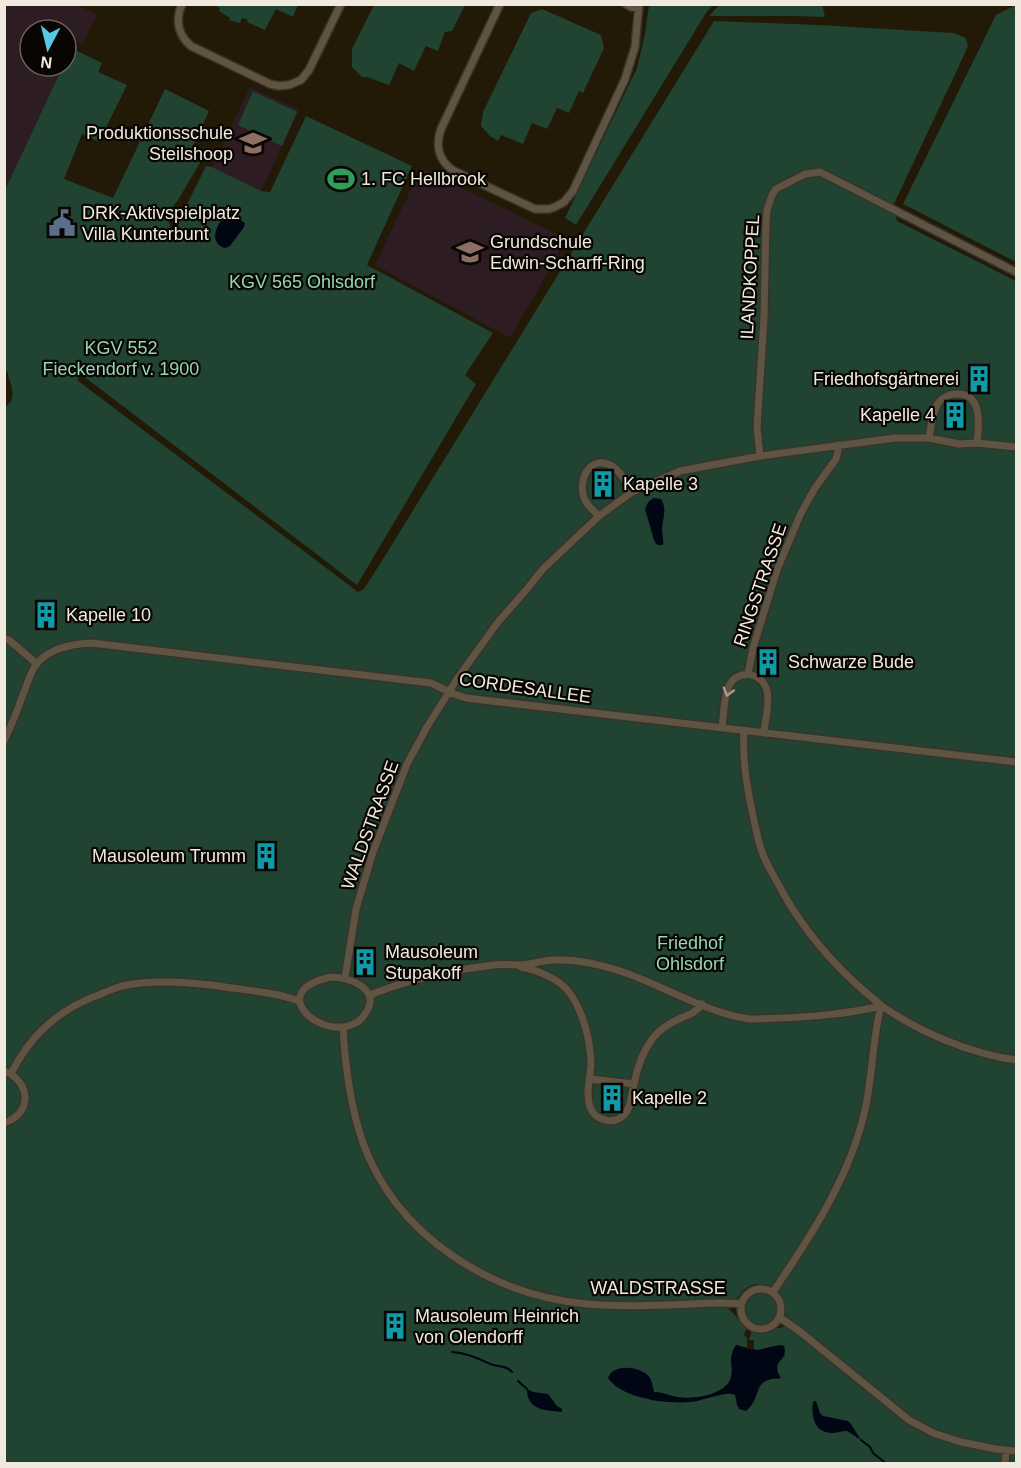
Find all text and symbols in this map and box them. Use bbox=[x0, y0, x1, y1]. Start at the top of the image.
north arrow bbox=[18, 18, 78, 78]
text: N bbox=[39, 53, 53, 72]
place label: Produktionsschule Steilshoop bbox=[86, 123, 233, 164]
school or university icon: Produktionsschule Steilshoop bbox=[238, 128, 268, 158]
sports icon: 1. FC Hellbrook bbox=[326, 164, 356, 194]
place label: 1. FC Hellbrook bbox=[361, 169, 487, 189]
place label: DRK-Aktivspielplatz Villa Kunterbunt bbox=[82, 203, 240, 244]
public building icon: DRK-Aktivspielplatz Villa Kunterbunt bbox=[47, 208, 77, 238]
street label: ILANDKOPPEL bbox=[737, 214, 763, 340]
place label: Grundschule Edwin-Scharff-Ring bbox=[490, 232, 645, 273]
school or university icon: Grundschule Edwin-Scharff-Ring bbox=[455, 237, 485, 267]
park label: KGV 565 Ohlsdorf bbox=[229, 272, 376, 292]
park label: KGV 552 Fieckendorf v. 1900 bbox=[43, 338, 199, 379]
building icon: Friedhofsgärtnerei bbox=[964, 364, 994, 394]
place label: Friedhofsgärtnerei bbox=[813, 369, 959, 389]
building icon: Kapelle 4 bbox=[940, 400, 970, 430]
place label: Kapelle 4 bbox=[860, 405, 935, 425]
building icon: Kapelle 3 bbox=[588, 469, 618, 499]
place label: Kapelle 3 bbox=[623, 474, 698, 494]
street label: RINGSTRASSE bbox=[730, 521, 790, 649]
building icon: Kapelle 10 bbox=[31, 600, 61, 630]
place label: Kapelle 10 bbox=[66, 605, 151, 625]
building icon: Schwarze Bude bbox=[753, 647, 783, 677]
place label: Schwarze Bude bbox=[788, 652, 914, 672]
street label: CORDESALLEE bbox=[458, 669, 592, 707]
one-way arrow bbox=[723, 686, 735, 697]
street label: WALDSTRASSE bbox=[337, 758, 403, 892]
building icon: Mausoleum Trumm bbox=[251, 841, 281, 871]
place label: Mausoleum Trumm bbox=[92, 846, 246, 866]
park label: Friedhof Ohlsdorf bbox=[656, 933, 725, 974]
place label: Mausoleum Stupakoff bbox=[385, 942, 478, 983]
building icon: Mausoleum Stupakoff bbox=[350, 947, 380, 977]
building icon: Kapelle 2 bbox=[597, 1083, 627, 1113]
place label: Kapelle 2 bbox=[632, 1088, 707, 1108]
street label: WALDSTRASSE bbox=[590, 1278, 726, 1298]
place label: Mausoleum Heinrich von Olendorff bbox=[415, 1306, 579, 1347]
building icon: Mausoleum Heinrich von Olendorff bbox=[380, 1311, 410, 1341]

